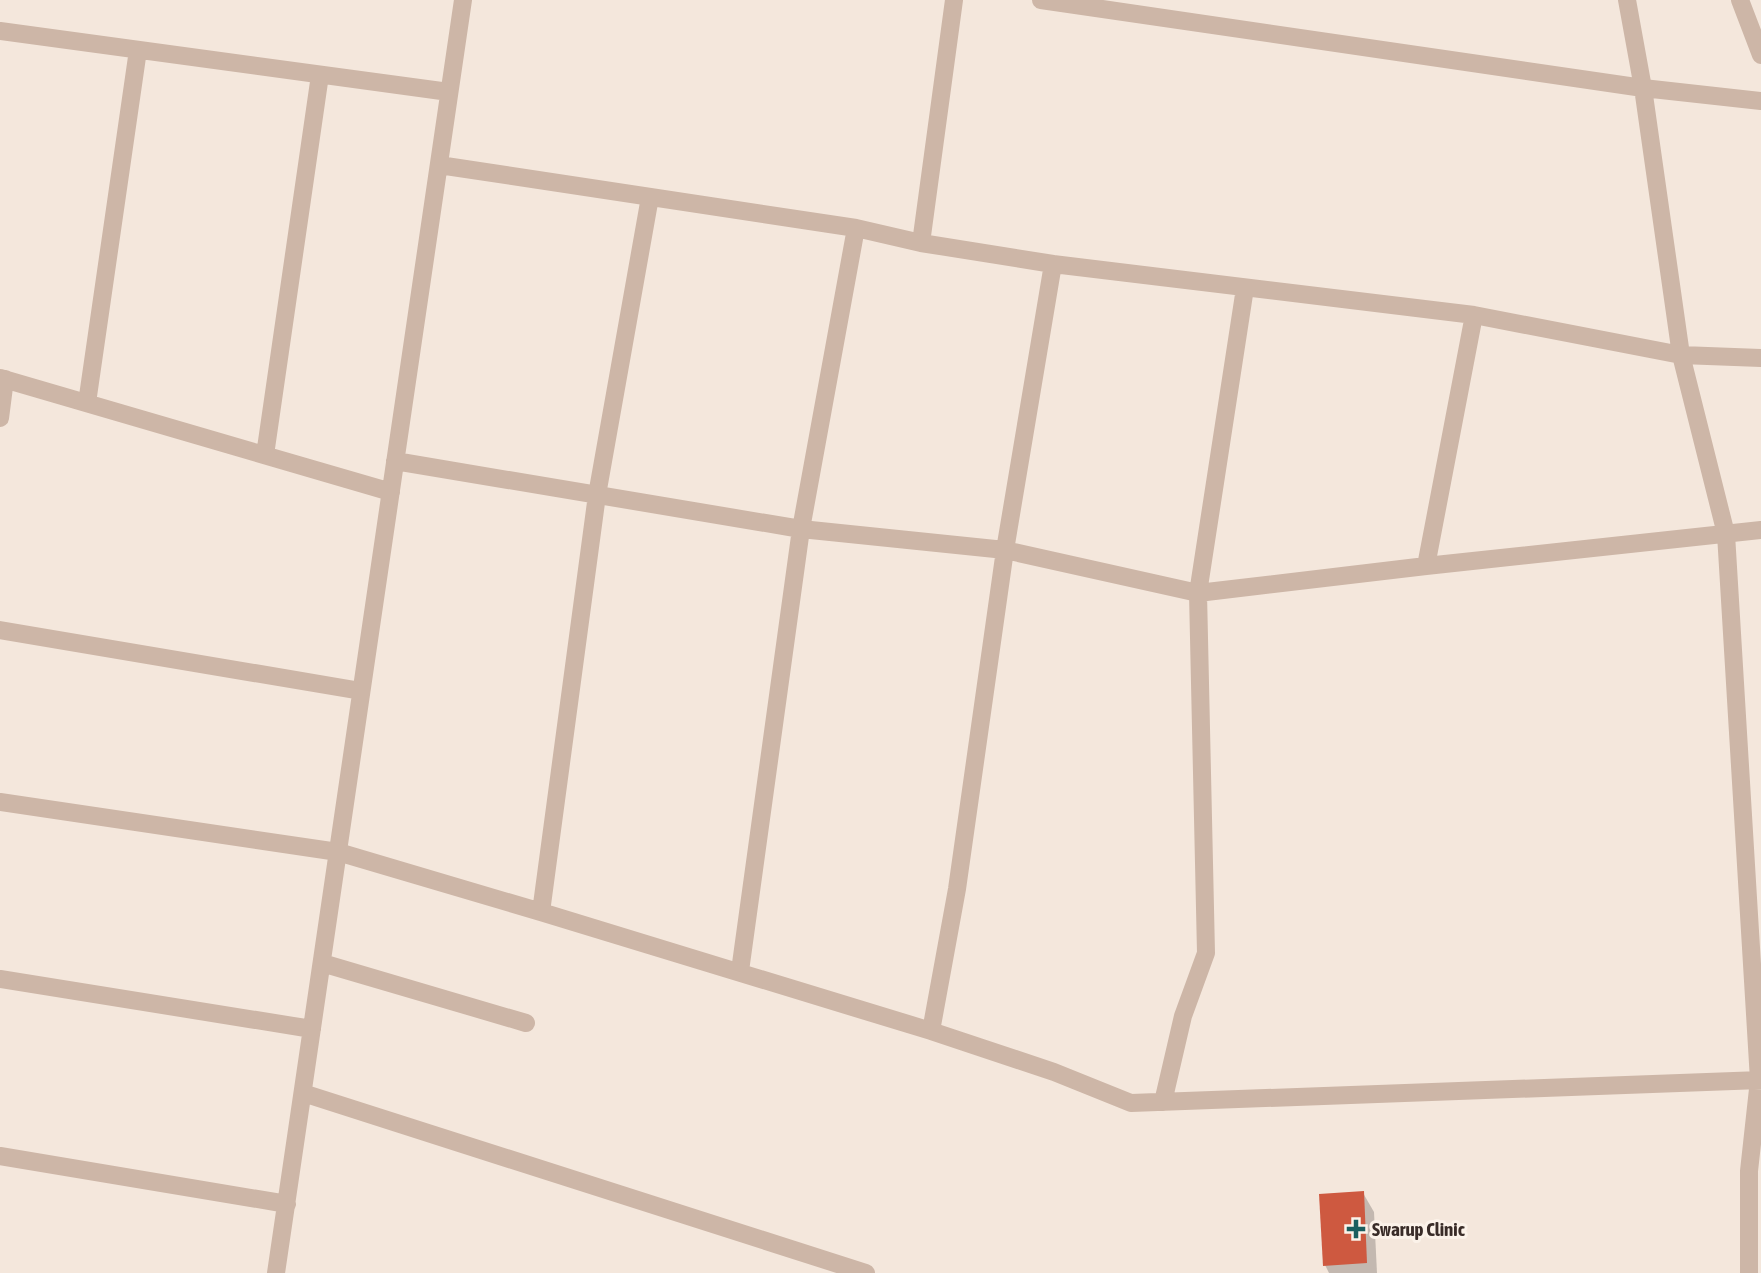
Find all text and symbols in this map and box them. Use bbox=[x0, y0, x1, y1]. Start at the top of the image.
place label: Swarup Clinic bbox=[1372, 1218, 1465, 1240]
marker: Swarup Clinic bbox=[1346, 1219, 1366, 1239]

